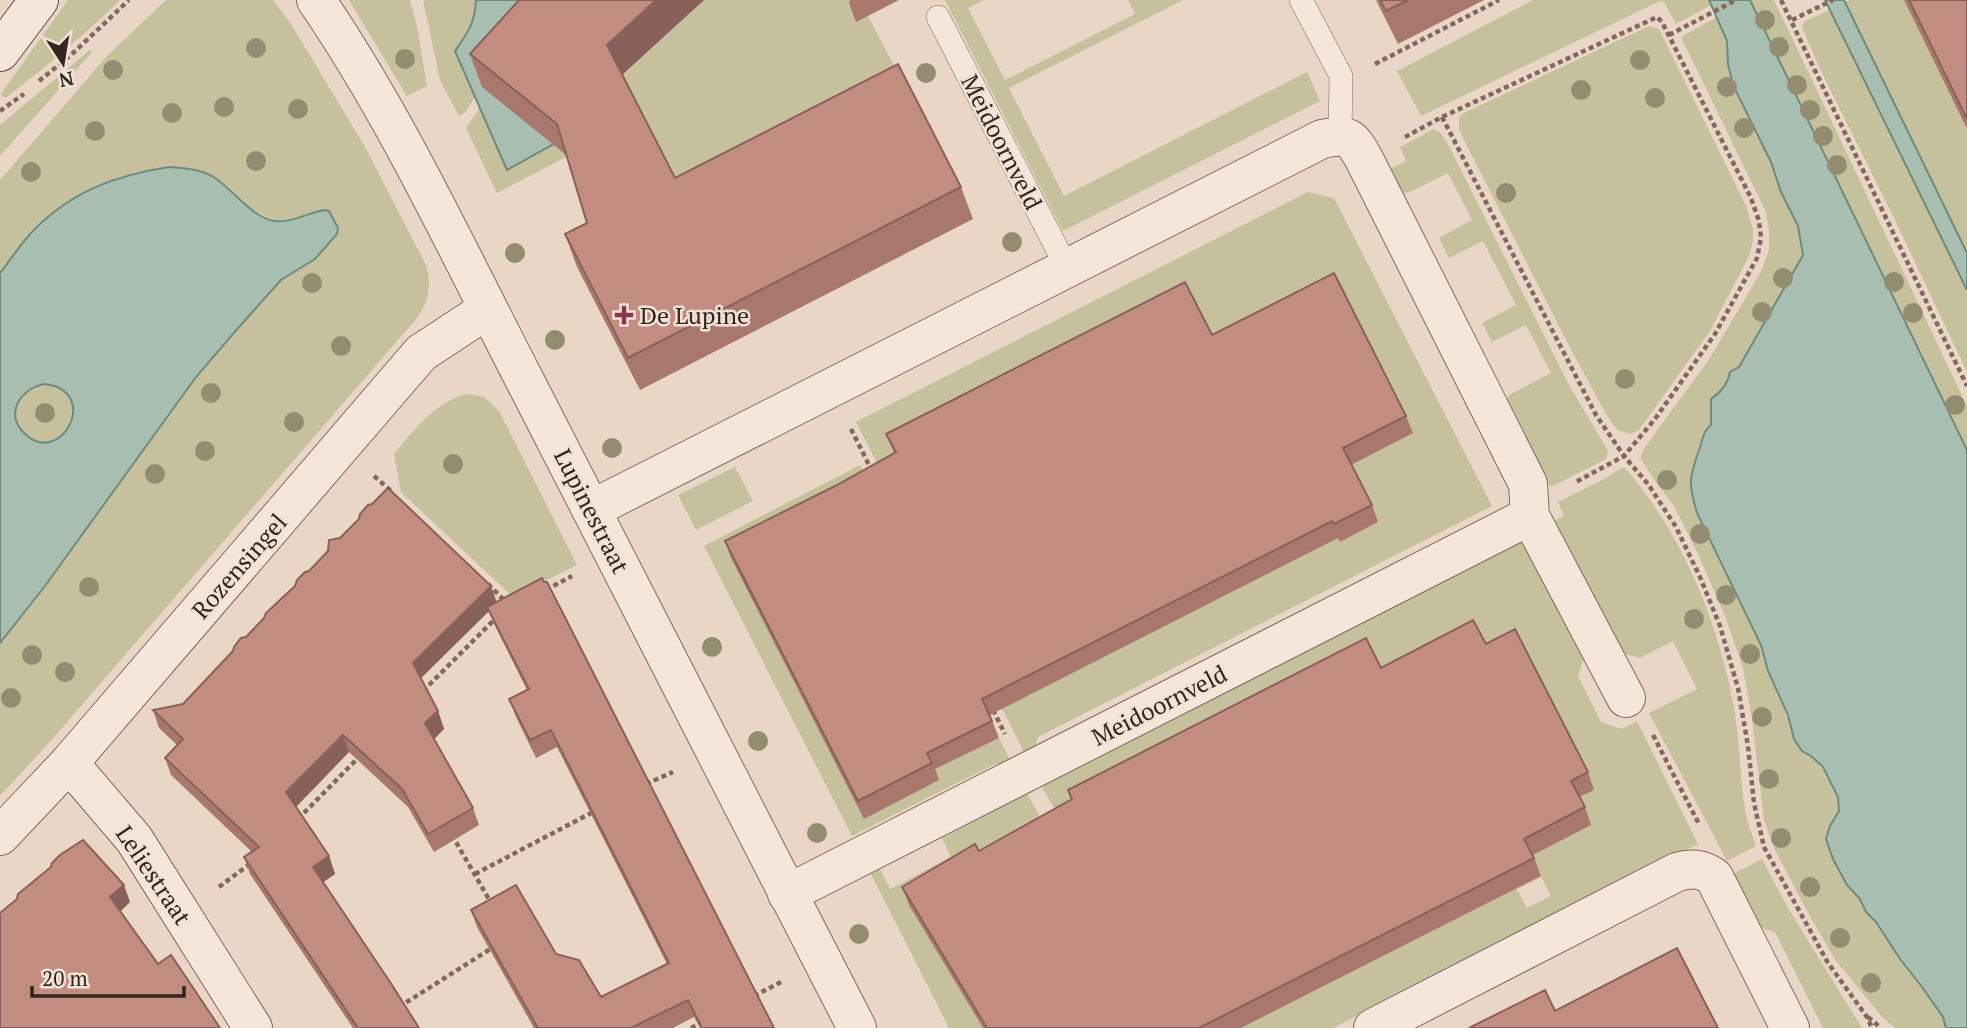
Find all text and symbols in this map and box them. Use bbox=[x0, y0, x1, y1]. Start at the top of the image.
north arrow bbox=[28, 28, 98, 98]
text: N bbox=[56, 66, 76, 94]
street label: Meidoornveld bbox=[954, 69, 1050, 215]
place label: De Lupine bbox=[640, 299, 749, 331]
marker: De Lupine bbox=[614, 305, 634, 325]
street label: Lupinestraat bbox=[547, 443, 637, 579]
street label: Rozensingel bbox=[184, 507, 294, 625]
street label: Meidoornveld bbox=[1086, 657, 1232, 753]
street label: Leliestraat bbox=[109, 819, 199, 931]
scale bar bbox=[32, 954, 184, 998]
text: 20 m bbox=[42, 964, 88, 992]

